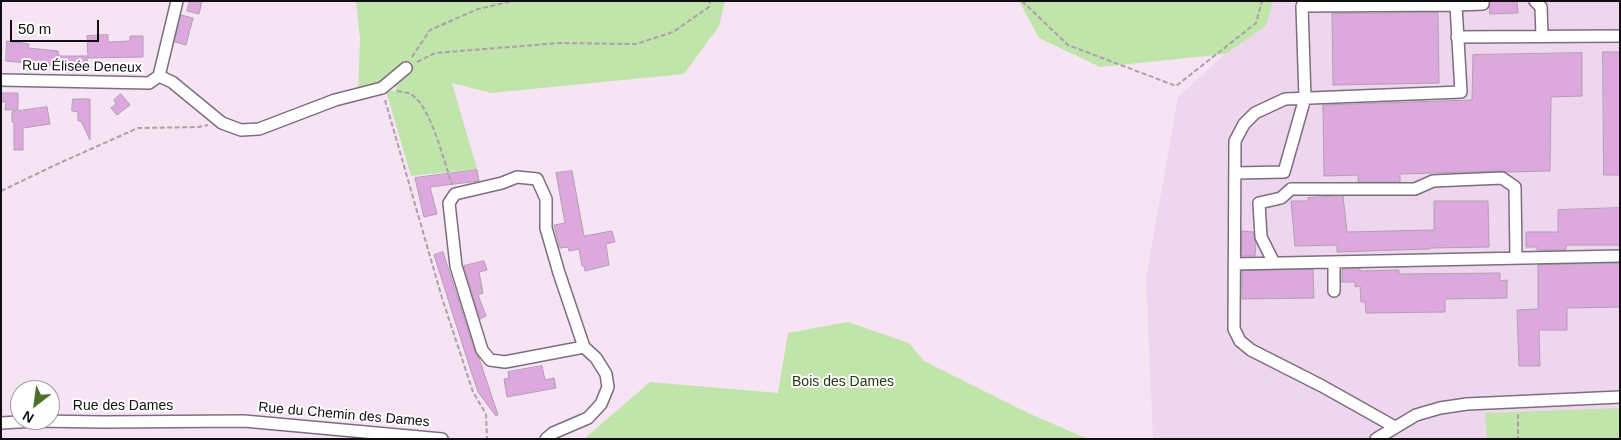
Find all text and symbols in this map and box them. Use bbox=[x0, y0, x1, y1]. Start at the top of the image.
scale bar bbox=[12, 10, 101, 42]
text: 50 m bbox=[18, 20, 51, 37]
street label: Rue Élisée Deneux bbox=[22, 58, 142, 76]
park label: Bois des Dames bbox=[792, 374, 894, 390]
north arrow bbox=[10, 380, 60, 430]
street label: Rue des Dames bbox=[73, 398, 173, 414]
street label: Rue du Chemin des Dames bbox=[258, 399, 430, 431]
text: N bbox=[20, 408, 36, 427]

